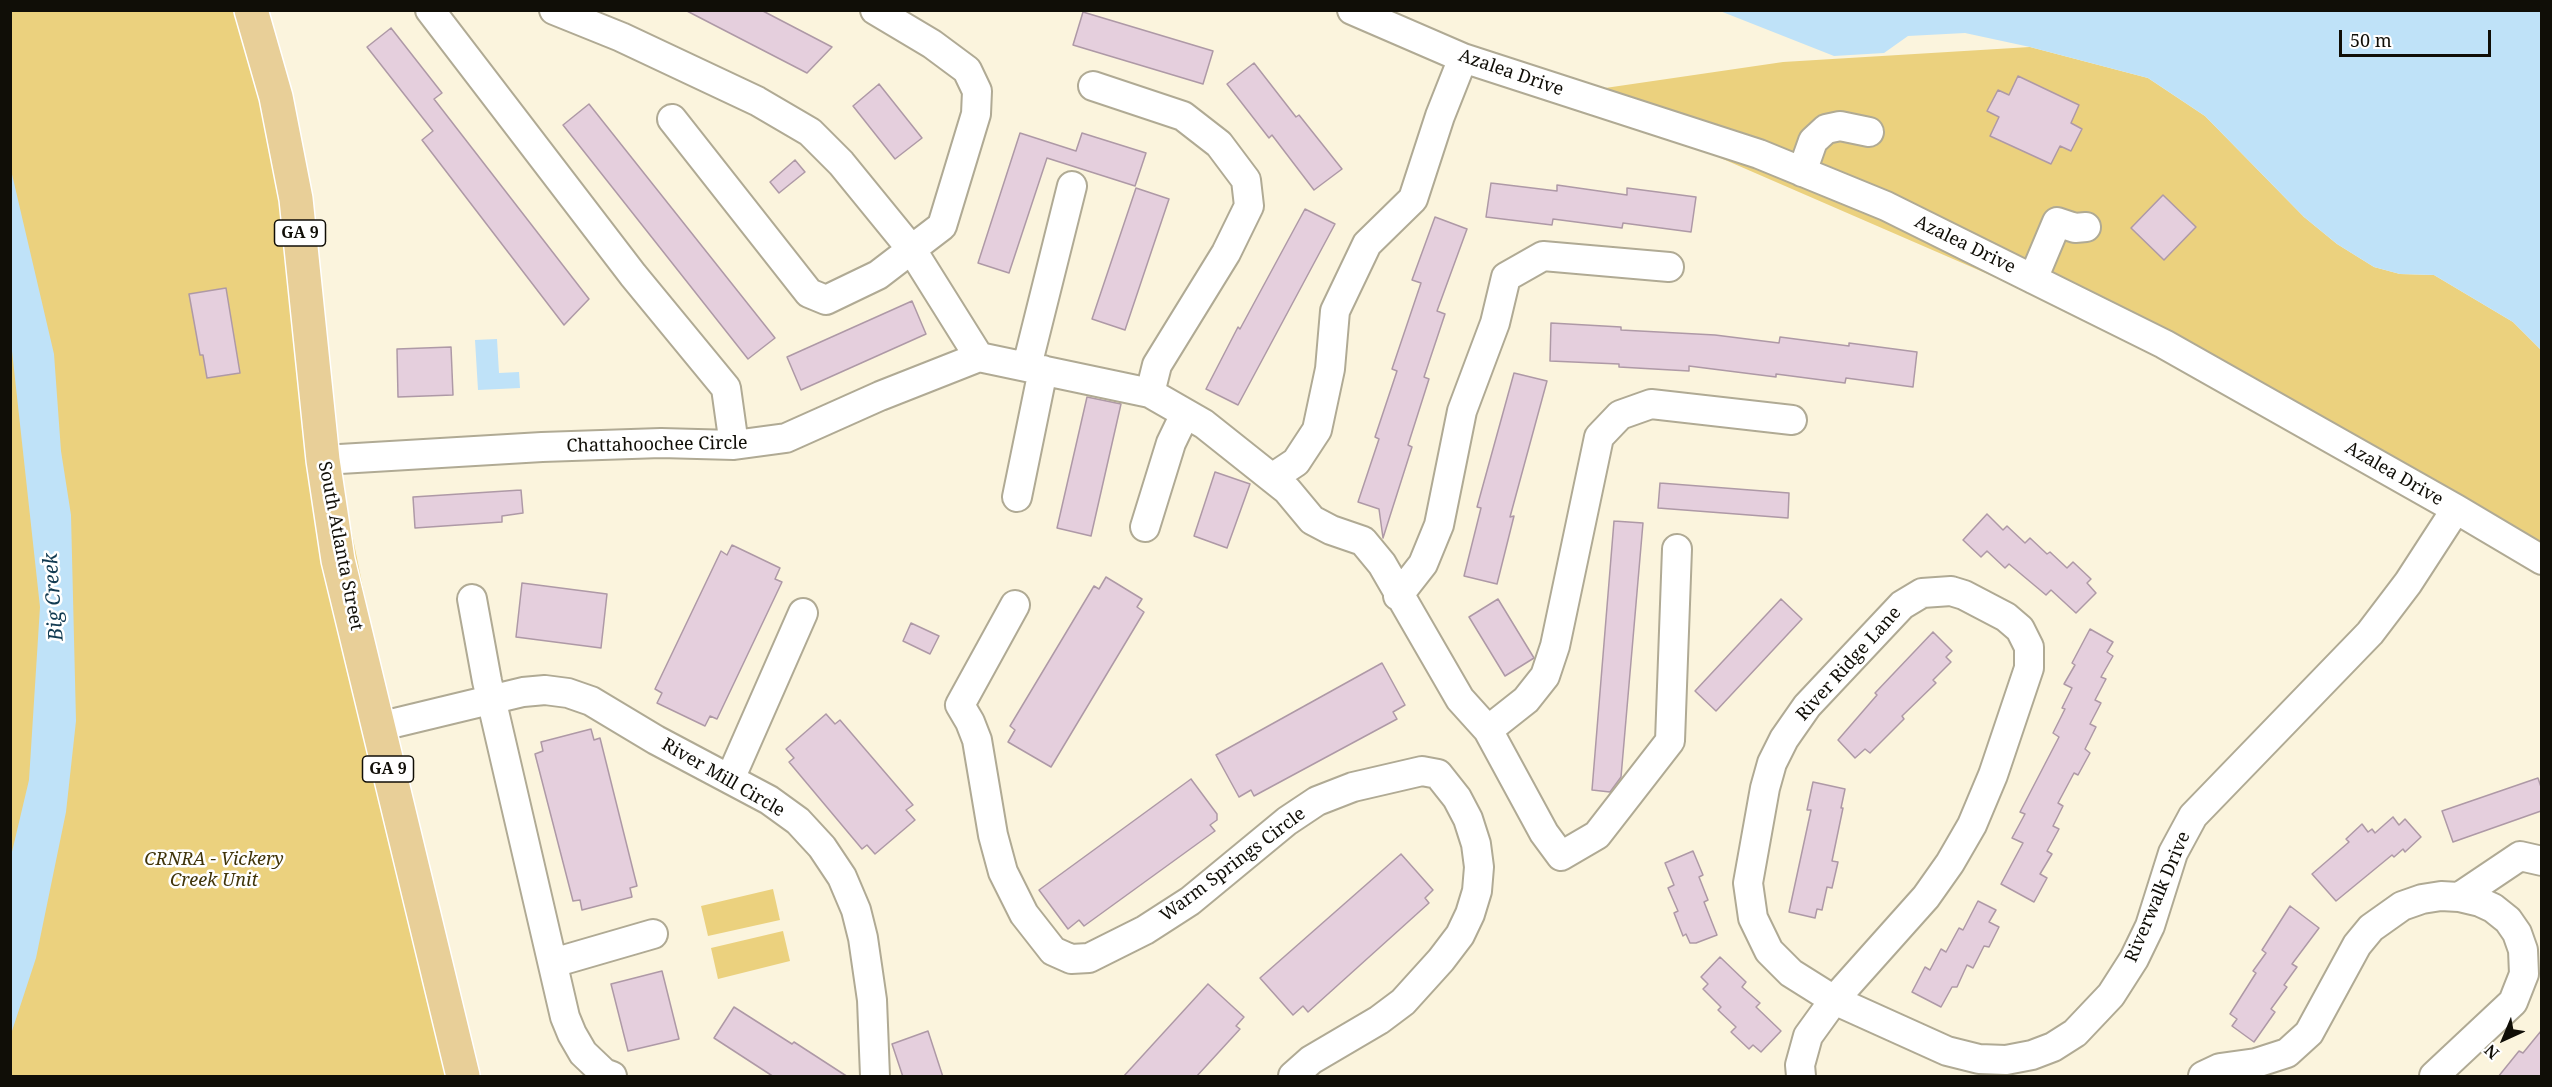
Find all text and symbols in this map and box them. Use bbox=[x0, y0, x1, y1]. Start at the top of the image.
scale bar bbox=[2342, 18, 2494, 56]
text: 50 m bbox=[2350, 28, 2392, 52]
street label: Azalea Drive bbox=[1456, 45, 1566, 101]
street label: Azalea Drive bbox=[1911, 211, 2019, 279]
road number: GA 9 bbox=[274, 220, 326, 246]
street label: Chattahoochee Circle bbox=[566, 433, 748, 457]
street label: Azalea Drive bbox=[2341, 437, 2447, 511]
street label: South Atlanta Street bbox=[313, 460, 367, 632]
water label: Big Creek bbox=[39, 552, 69, 642]
street label: River Ridge Lane bbox=[1792, 603, 1906, 725]
street label: River Mill Circle bbox=[658, 734, 788, 822]
road number: GA 9 bbox=[362, 756, 414, 782]
street label: Warm Springs Circle bbox=[1156, 803, 1310, 927]
street label: Riverwalk Drive bbox=[2121, 828, 2195, 966]
park label: CRNRA - Vickery Creek Unit bbox=[144, 849, 284, 892]
north arrow bbox=[2474, 1009, 2534, 1069]
text: N bbox=[2479, 1040, 2504, 1064]

